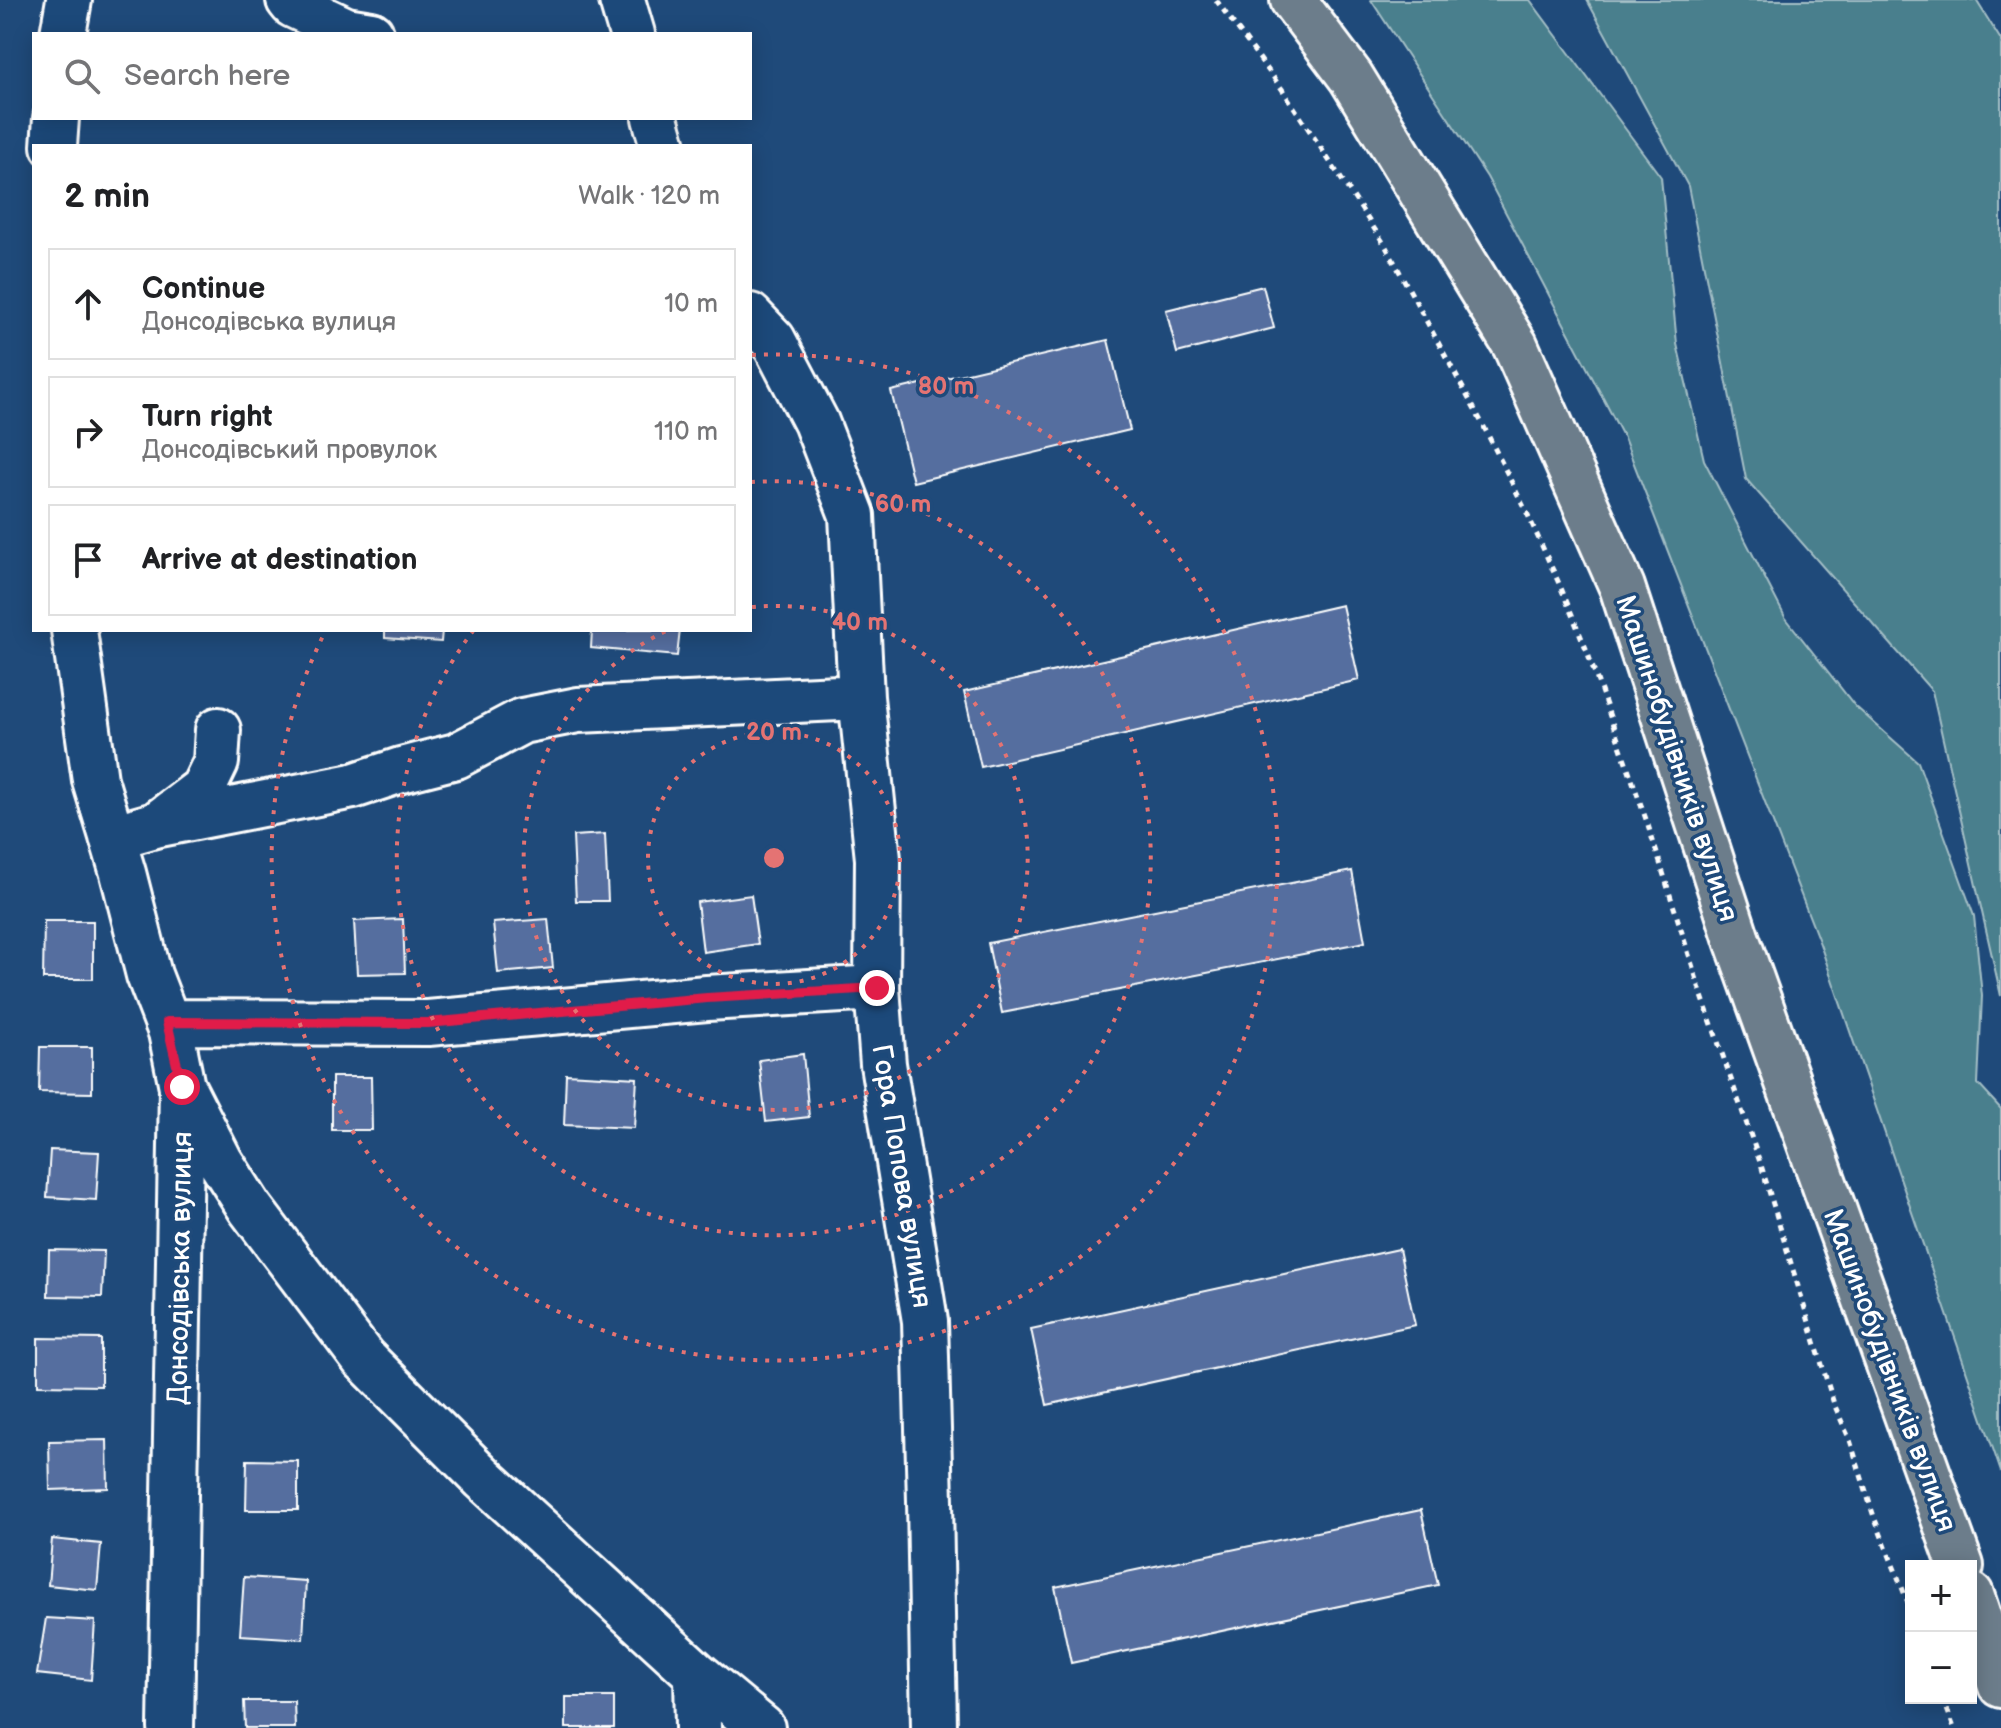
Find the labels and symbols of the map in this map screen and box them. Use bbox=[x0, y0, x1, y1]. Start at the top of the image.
text: 80 m bbox=[918, 372, 974, 401]
text: 60 m bbox=[875, 490, 931, 519]
street label: Машинобудівників вулиця bbox=[1608, 591, 1745, 926]
text: 40 m bbox=[832, 608, 888, 637]
text: 20 m bbox=[746, 718, 802, 747]
centre of rings bbox=[760, 844, 788, 872]
route end bbox=[859, 970, 895, 1006]
street label: Гора Попова вулиця bbox=[864, 1042, 939, 1310]
route start bbox=[164, 1069, 200, 1105]
street label: Донсодівська вулиця bbox=[162, 1131, 199, 1405]
street label: Машинобудівників вулиця bbox=[1816, 1205, 1963, 1536]

